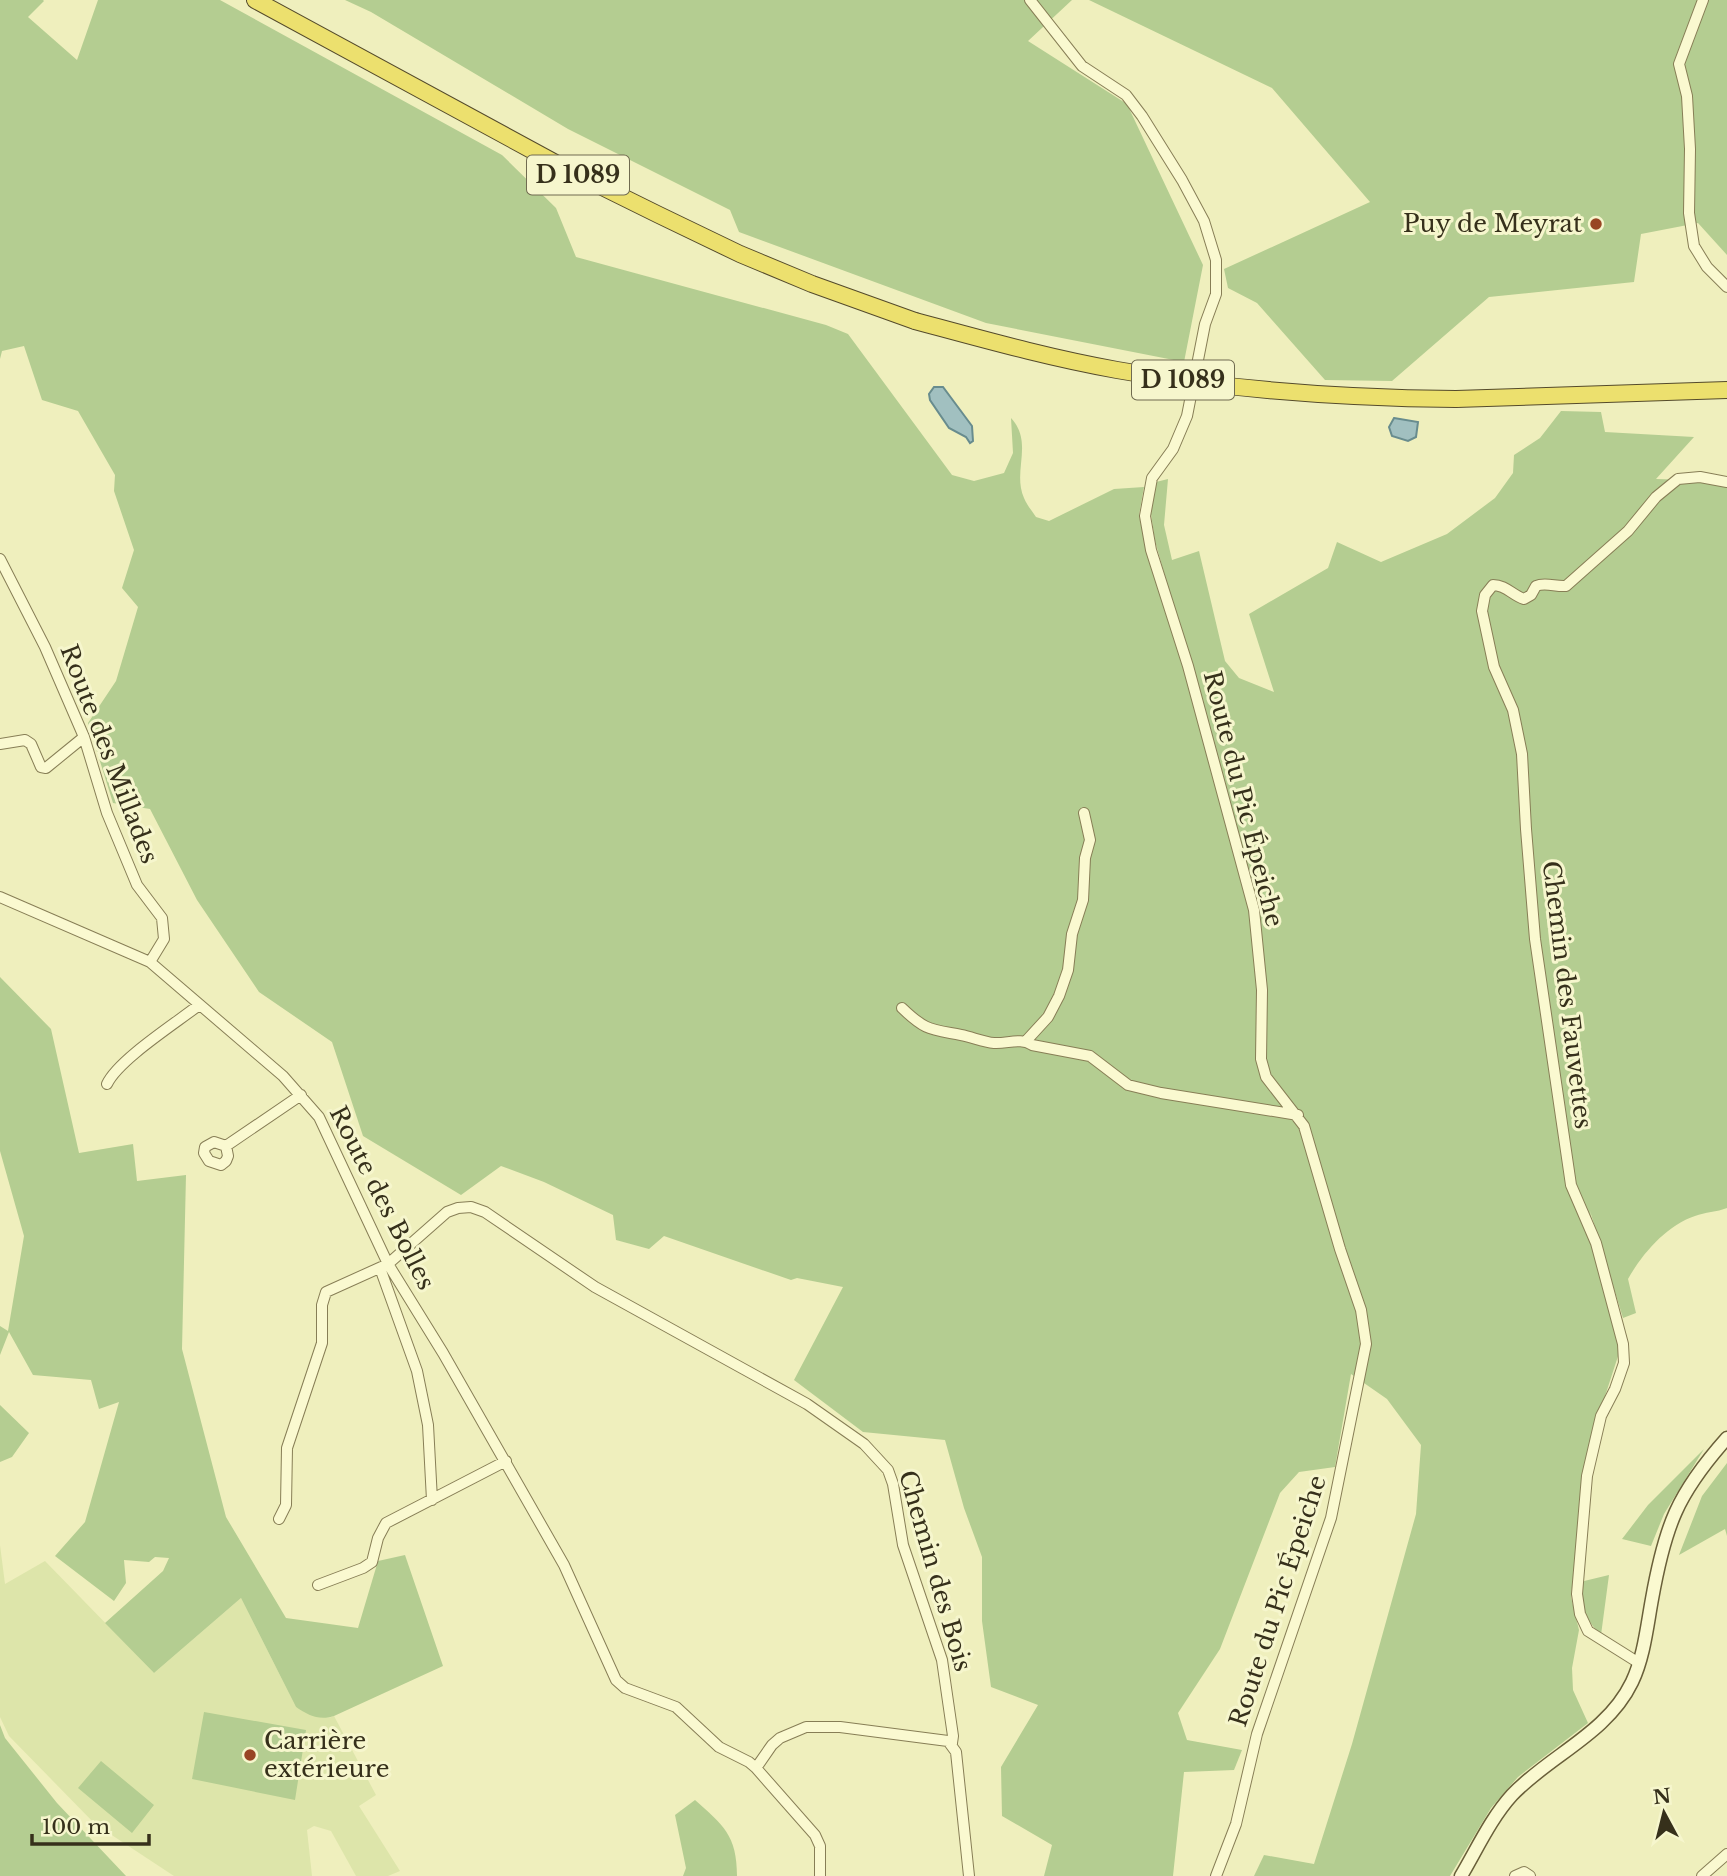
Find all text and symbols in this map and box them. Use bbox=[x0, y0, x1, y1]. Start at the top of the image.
road number: D 1089 bbox=[527, 156, 629, 194]
place label: Puy de Meyrat bbox=[1403, 209, 1582, 238]
marker: Puy de Meyrat bbox=[1588, 216, 1604, 232]
road number: D 1089 bbox=[1132, 360, 1234, 400]
street label: Route des Millades bbox=[54, 640, 165, 867]
street label: Route du Pic Épeiche bbox=[1198, 668, 1289, 930]
street label: Chemin des Fauvettes bbox=[1537, 859, 1598, 1131]
street label: Route des Bolles bbox=[324, 1101, 441, 1294]
street label: Chemin des Bois bbox=[893, 1467, 978, 1675]
street label: Route du Pic Épeiche bbox=[1223, 1472, 1332, 1730]
place label: Carrière extérieure bbox=[264, 1726, 389, 1783]
marker: Carrière extérieure bbox=[242, 1747, 258, 1763]
north arrow bbox=[1629, 1778, 1699, 1848]
text: N bbox=[1652, 1784, 1672, 1809]
scale bar bbox=[32, 1802, 149, 1846]
text: 100 m bbox=[42, 1814, 110, 1840]

